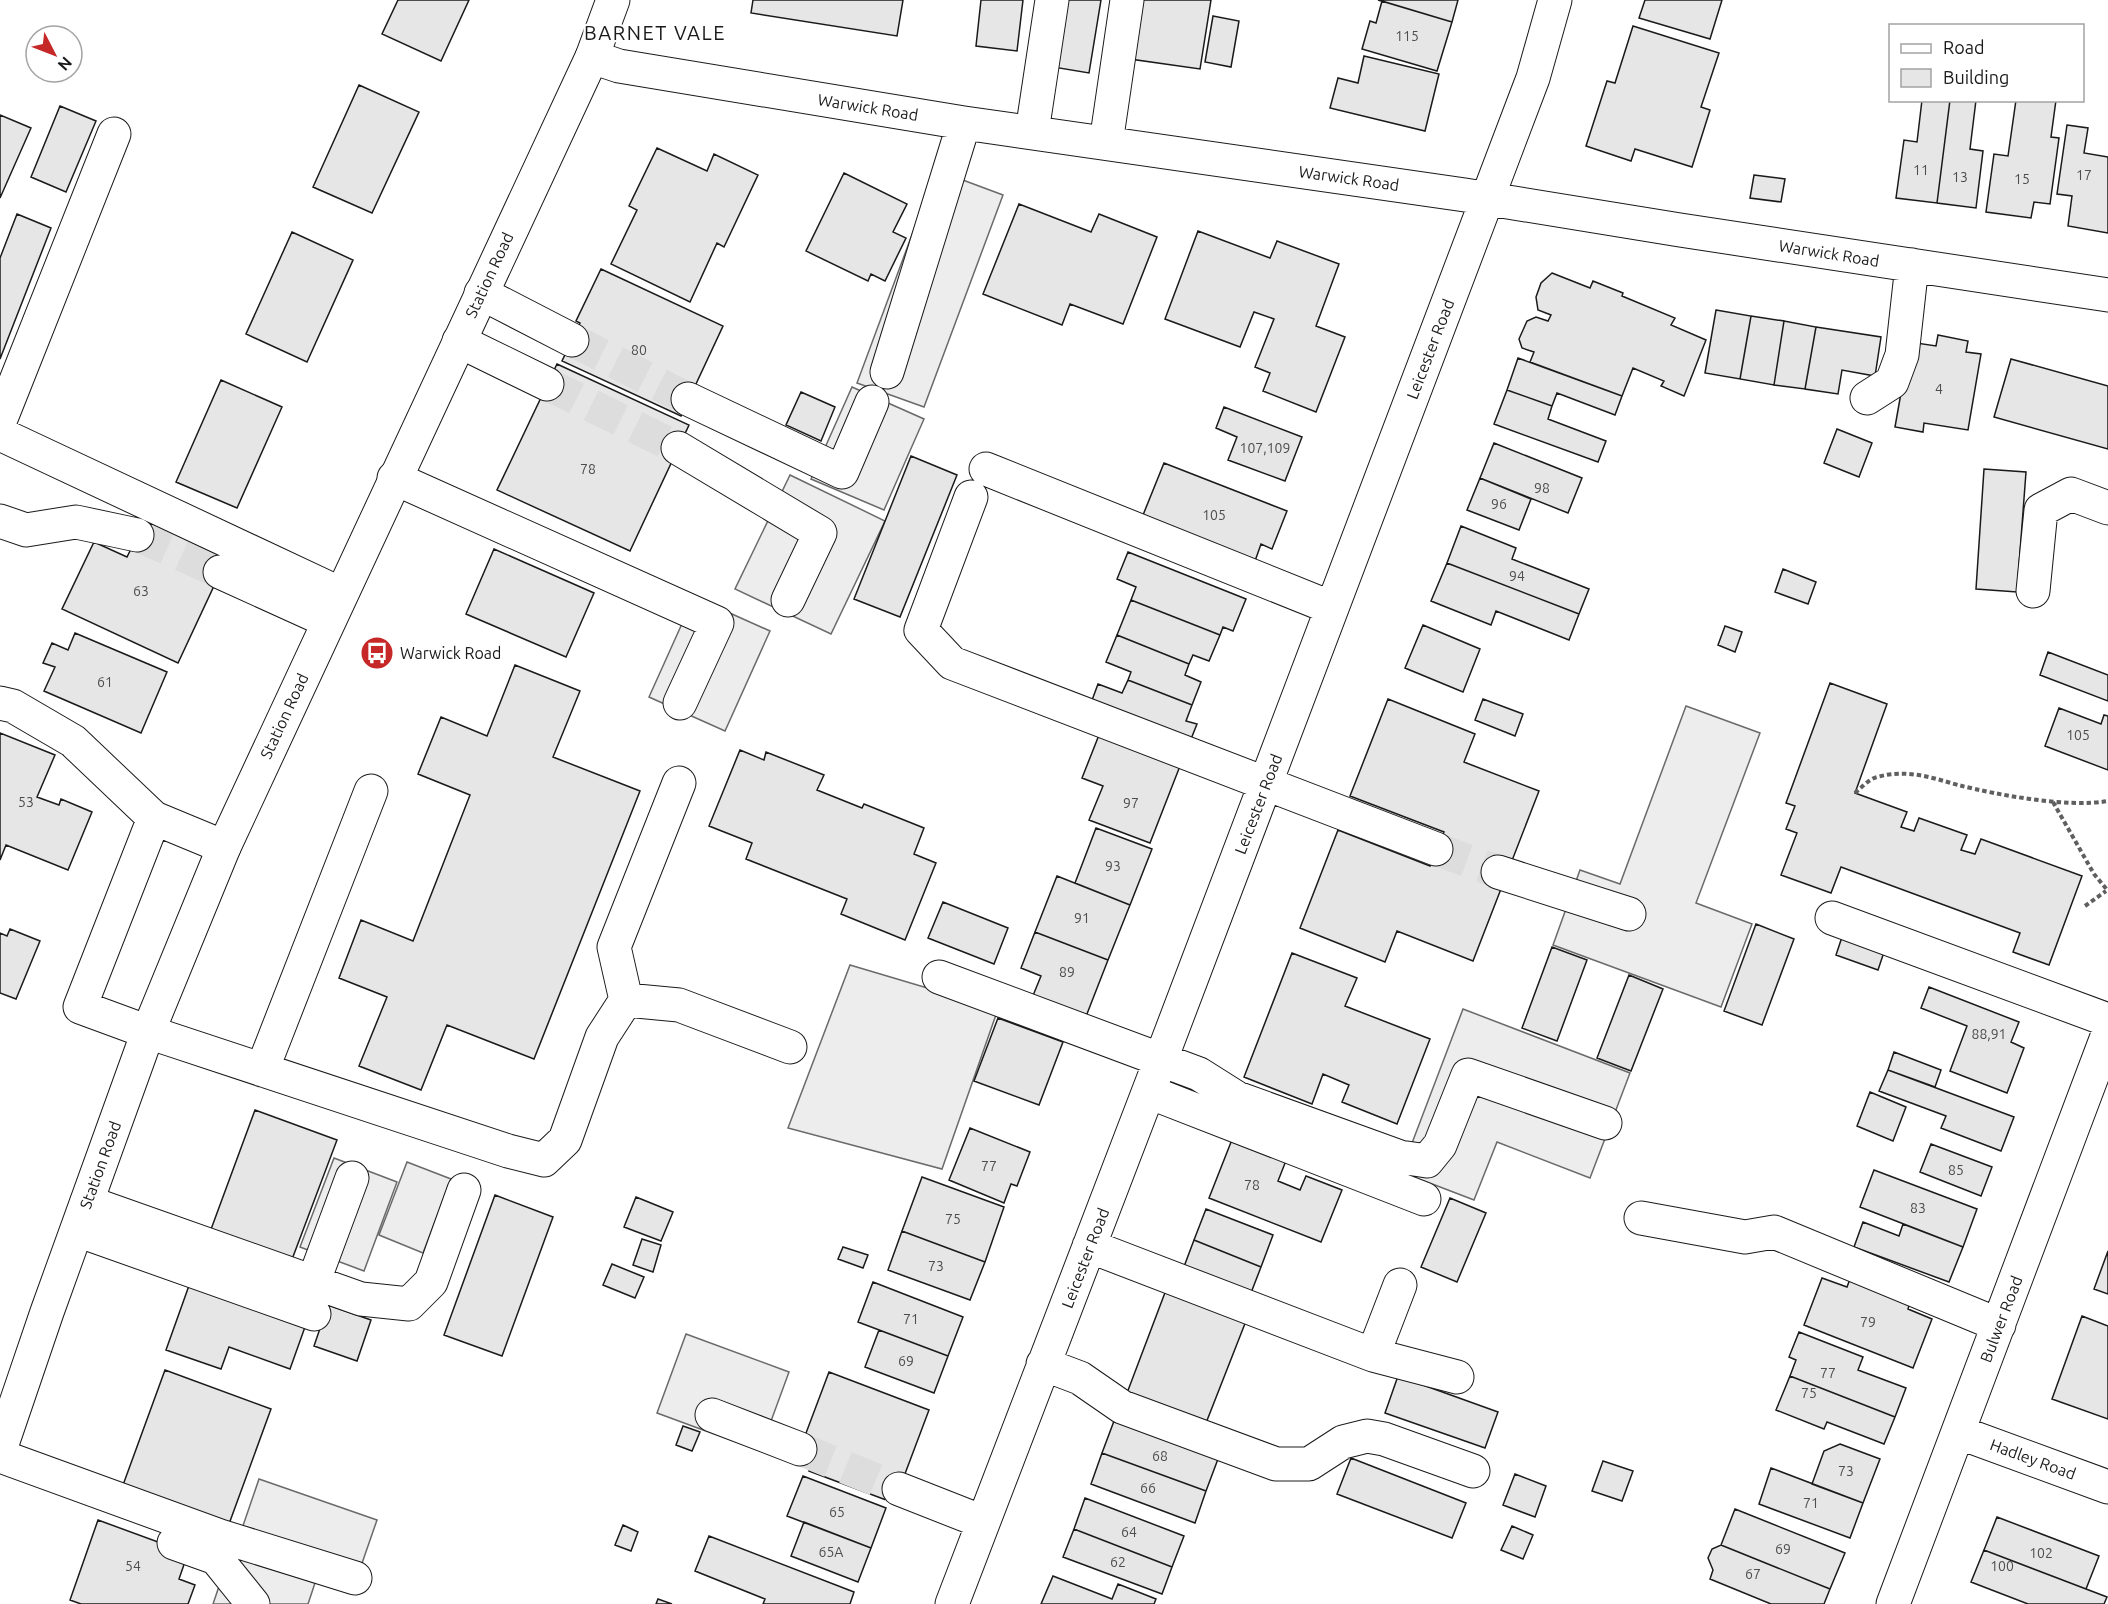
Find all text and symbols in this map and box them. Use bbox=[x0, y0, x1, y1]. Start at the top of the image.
district label: BARNET VALE bbox=[584, 21, 726, 44]
north arrow bbox=[24, 24, 84, 84]
legend bbox=[1889, 24, 2084, 102]
house number: 115 bbox=[1395, 28, 1419, 44]
text: Road bbox=[1943, 37, 1985, 57]
text: N bbox=[54, 54, 76, 74]
text: Building bbox=[1943, 67, 2009, 87]
street label: Warwick Road bbox=[816, 90, 920, 124]
street label: Warwick Road bbox=[1298, 162, 1400, 194]
house number: 11 bbox=[1913, 162, 1929, 178]
house number: 17 bbox=[2076, 167, 2092, 183]
house number: 13 bbox=[1952, 169, 1968, 185]
house number: 15 bbox=[2014, 171, 2030, 187]
street label: Station Road bbox=[461, 229, 517, 321]
street label: Warwick Road bbox=[1777, 236, 1881, 270]
street label: Leicester Road bbox=[1403, 296, 1457, 402]
house number: 80 bbox=[631, 342, 647, 358]
house number: 4 bbox=[1935, 381, 1943, 397]
house number: 107,109 bbox=[1240, 440, 1290, 456]
house number: 78 bbox=[580, 461, 596, 477]
house number: 98 bbox=[1534, 480, 1550, 496]
house number: 96 bbox=[1491, 496, 1507, 512]
house number: 105 bbox=[1202, 507, 1226, 523]
house number: 94 bbox=[1509, 568, 1525, 584]
house number: 63 bbox=[133, 583, 149, 599]
bus stop icon: Warwick Road bbox=[359, 635, 395, 671]
place label: Warwick Road bbox=[400, 644, 501, 662]
street label: Station Road bbox=[256, 670, 312, 762]
house number: 61 bbox=[97, 674, 113, 690]
house number: 105 bbox=[2066, 727, 2090, 743]
street label: Leicester Road bbox=[1231, 751, 1285, 857]
house number: 53 bbox=[18, 794, 34, 810]
house number: 97 bbox=[1123, 795, 1139, 811]
house number: 93 bbox=[1105, 858, 1121, 874]
house number: 91 bbox=[1074, 910, 1090, 926]
house number: 89 bbox=[1059, 964, 1075, 980]
house number: 88,91 bbox=[1971, 1026, 2007, 1042]
street label: Station Road bbox=[76, 1119, 124, 1211]
house number: 77 bbox=[981, 1158, 997, 1174]
house number: 85 bbox=[1948, 1162, 1964, 1178]
house number: 78 bbox=[1244, 1177, 1260, 1193]
house number: 83 bbox=[1910, 1200, 1926, 1216]
street label: Leicester Road bbox=[1058, 1205, 1112, 1311]
house number: 75 bbox=[945, 1211, 961, 1227]
house number: 73 bbox=[928, 1258, 944, 1274]
street label: Bulwer Road bbox=[1976, 1273, 2026, 1365]
house number: 71 bbox=[903, 1311, 919, 1327]
house number: 79 bbox=[1860, 1314, 1876, 1330]
house number: 69 bbox=[898, 1353, 914, 1369]
house number: 77 bbox=[1820, 1365, 1836, 1381]
house number: 75 bbox=[1801, 1385, 1817, 1401]
street label: Hadley Road bbox=[1988, 1435, 2078, 1483]
house number: 68 bbox=[1152, 1448, 1168, 1464]
house number: 73 bbox=[1838, 1463, 1854, 1479]
house number: 66 bbox=[1140, 1480, 1156, 1496]
house number: 71 bbox=[1803, 1495, 1819, 1511]
house number: 65 bbox=[829, 1504, 845, 1520]
house number: 64 bbox=[1121, 1524, 1137, 1540]
house number: 69 bbox=[1775, 1541, 1791, 1557]
house number: 65A bbox=[819, 1544, 843, 1560]
house number: 102 bbox=[2029, 1545, 2053, 1561]
house number: 62 bbox=[1110, 1554, 1126, 1570]
house number: 54 bbox=[125, 1558, 141, 1574]
house number: 100 bbox=[1990, 1558, 2014, 1574]
house number: 67 bbox=[1745, 1566, 1761, 1582]

